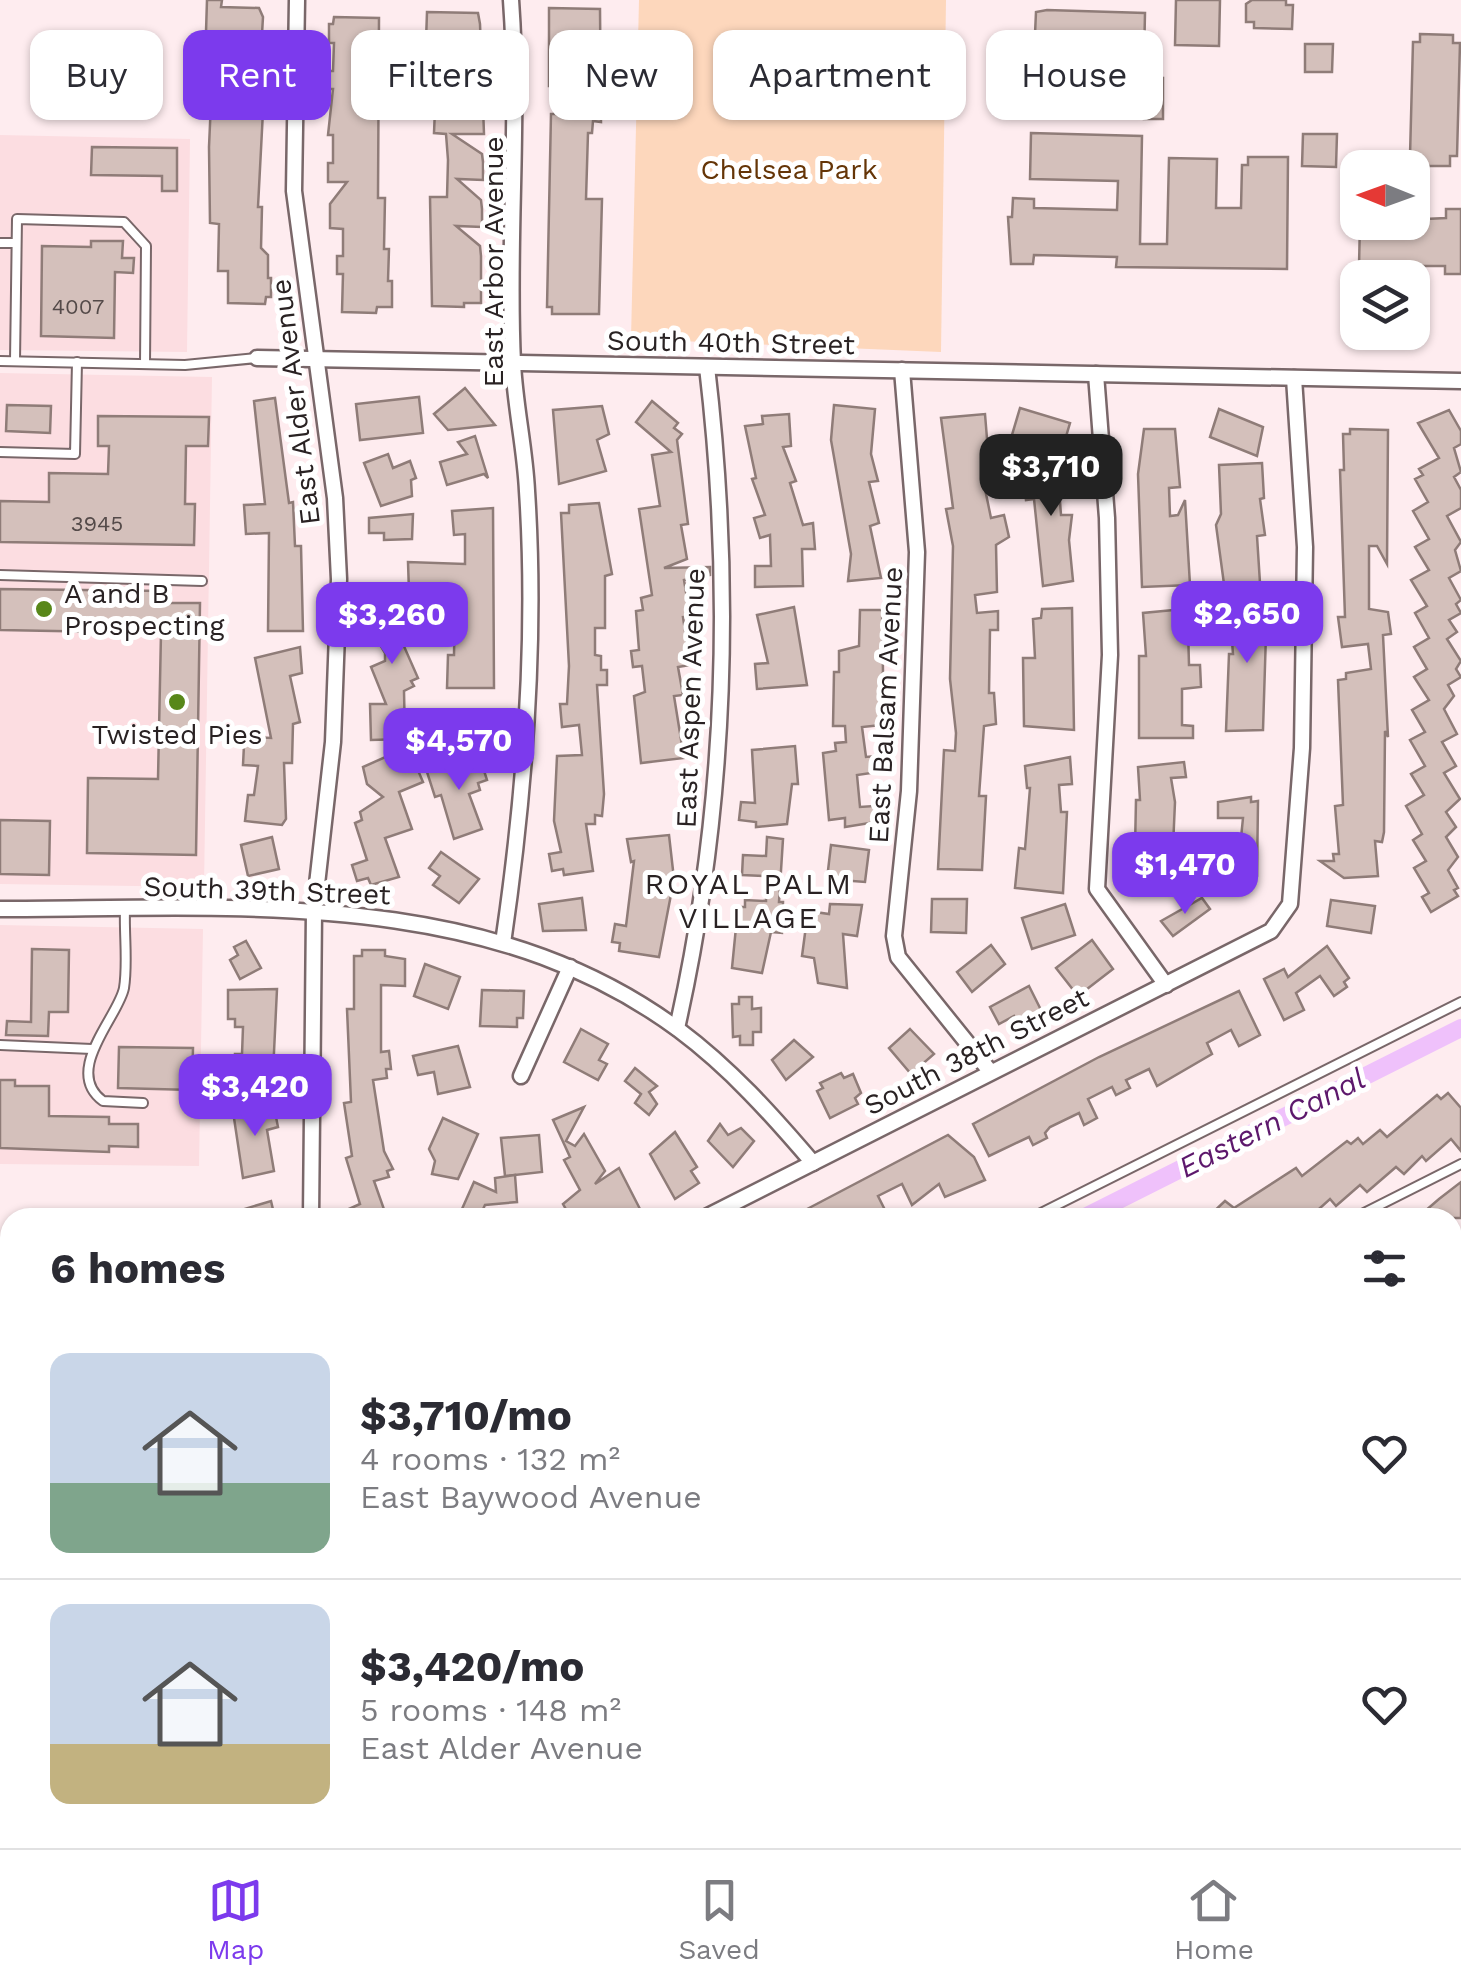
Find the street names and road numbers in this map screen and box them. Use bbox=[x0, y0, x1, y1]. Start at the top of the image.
street label: East Arbor Avenue bbox=[477, 136, 510, 388]
street label: East Alder Avenue bbox=[264, 277, 327, 527]
street label: South 40th Street bbox=[607, 324, 856, 361]
street label: East Balsam Avenue bbox=[862, 566, 909, 844]
street label: East Aspen Avenue bbox=[669, 567, 712, 829]
street label: South 39th Street bbox=[143, 870, 391, 911]
street label: South 38th Street bbox=[859, 981, 1094, 1122]

